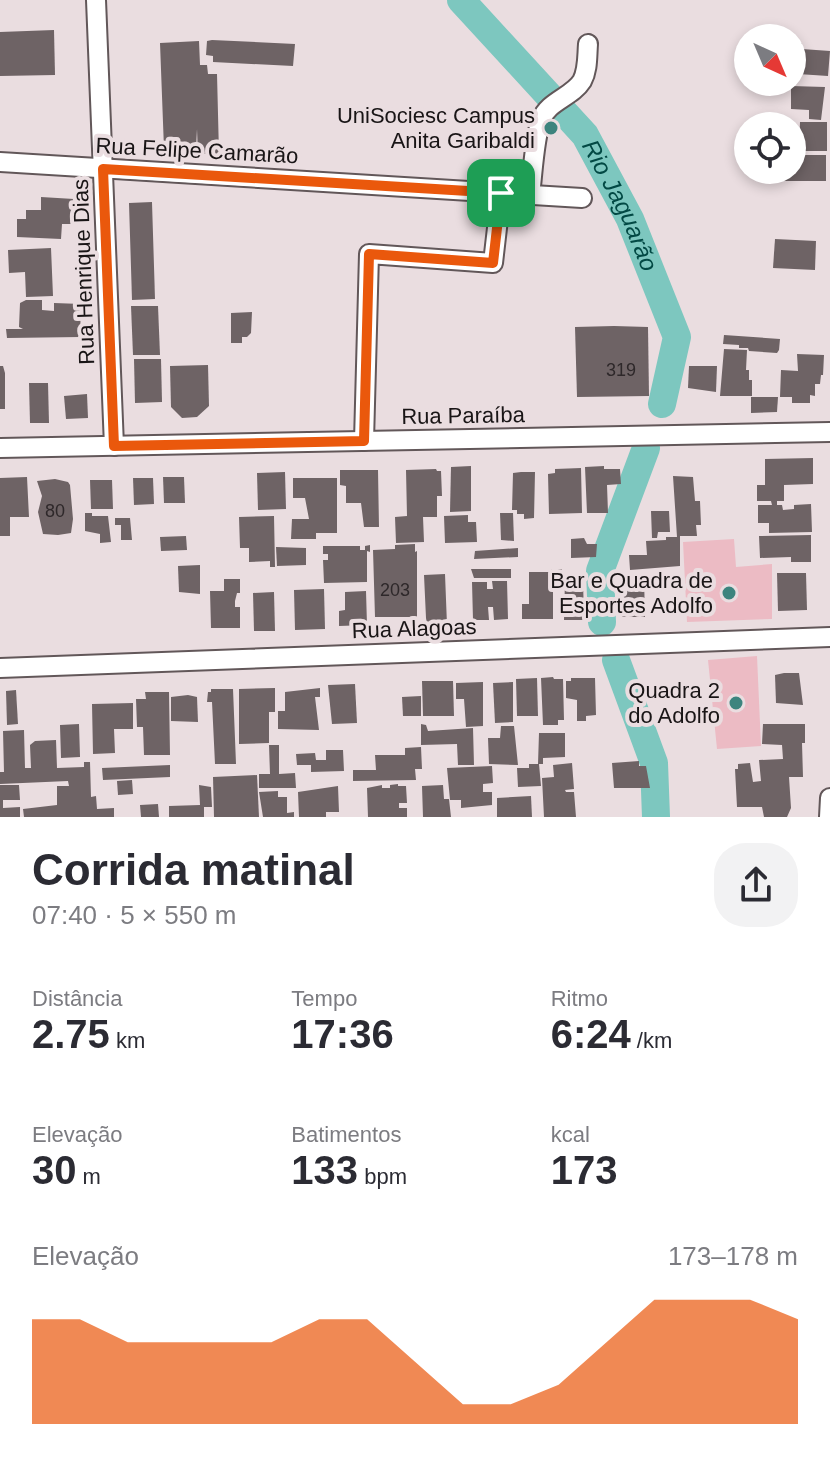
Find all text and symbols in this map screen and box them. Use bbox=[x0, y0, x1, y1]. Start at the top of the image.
north arrow bbox=[734, 24, 806, 96]
map controls bbox=[734, 24, 806, 184]
place label: UniSociesc Campus Anita Garibaldi bbox=[337, 103, 535, 153]
button: locate bbox=[734, 112, 806, 184]
marker: UniSociesc Campus Anita Garibaldi bbox=[542, 119, 560, 137]
street label: Rua Felipe Camarão bbox=[95, 133, 299, 168]
water label: Rio Jaguarão bbox=[577, 135, 663, 275]
pin bbox=[467, 159, 535, 227]
icon: arrive bbox=[479, 171, 523, 215]
street label: Rua Henrique Dias bbox=[68, 179, 99, 365]
house number: 319 bbox=[606, 360, 636, 380]
street label: Rua Paraíba bbox=[401, 402, 526, 429]
house number: 80 bbox=[45, 501, 65, 521]
place label: Bar e Quadra de Esportes Adolfo bbox=[550, 568, 713, 618]
house number: 203 bbox=[380, 580, 410, 600]
marker: Bar e Quadra de Esportes Adolfo bbox=[720, 584, 738, 602]
street label: Rua Alagoas bbox=[351, 614, 477, 643]
place label: Quadra 2 do Adolfo bbox=[628, 678, 720, 728]
marker: Quadra 2 do Adolfo bbox=[727, 694, 745, 712]
button: share bbox=[714, 843, 798, 927]
text: Corrida matinal bbox=[32, 845, 355, 894]
text: 07:40 · 5 × 550 m bbox=[32, 900, 237, 930]
text: Distância bbox=[32, 986, 122, 1011]
text: Tempo bbox=[291, 986, 357, 1011]
text: Ritmo bbox=[551, 986, 608, 1011]
text: 2.75 bbox=[32, 1012, 110, 1056]
text: 17:36 bbox=[291, 1012, 394, 1056]
text: 6:24 bbox=[551, 1012, 631, 1056]
text: km bbox=[110, 1028, 145, 1053]
text: /km bbox=[631, 1028, 672, 1053]
text: Elevação bbox=[32, 1122, 123, 1147]
text: Batimentos bbox=[291, 1122, 401, 1147]
text: kcal bbox=[551, 1122, 590, 1147]
text: 30 bbox=[32, 1148, 77, 1192]
text: 133 bbox=[291, 1148, 358, 1192]
text: 173 bbox=[551, 1148, 617, 1192]
text: m bbox=[77, 1164, 101, 1189]
text: bpm bbox=[358, 1164, 407, 1189]
text: Elevação bbox=[32, 1241, 139, 1271]
text: 173–178 m bbox=[668, 1241, 798, 1271]

